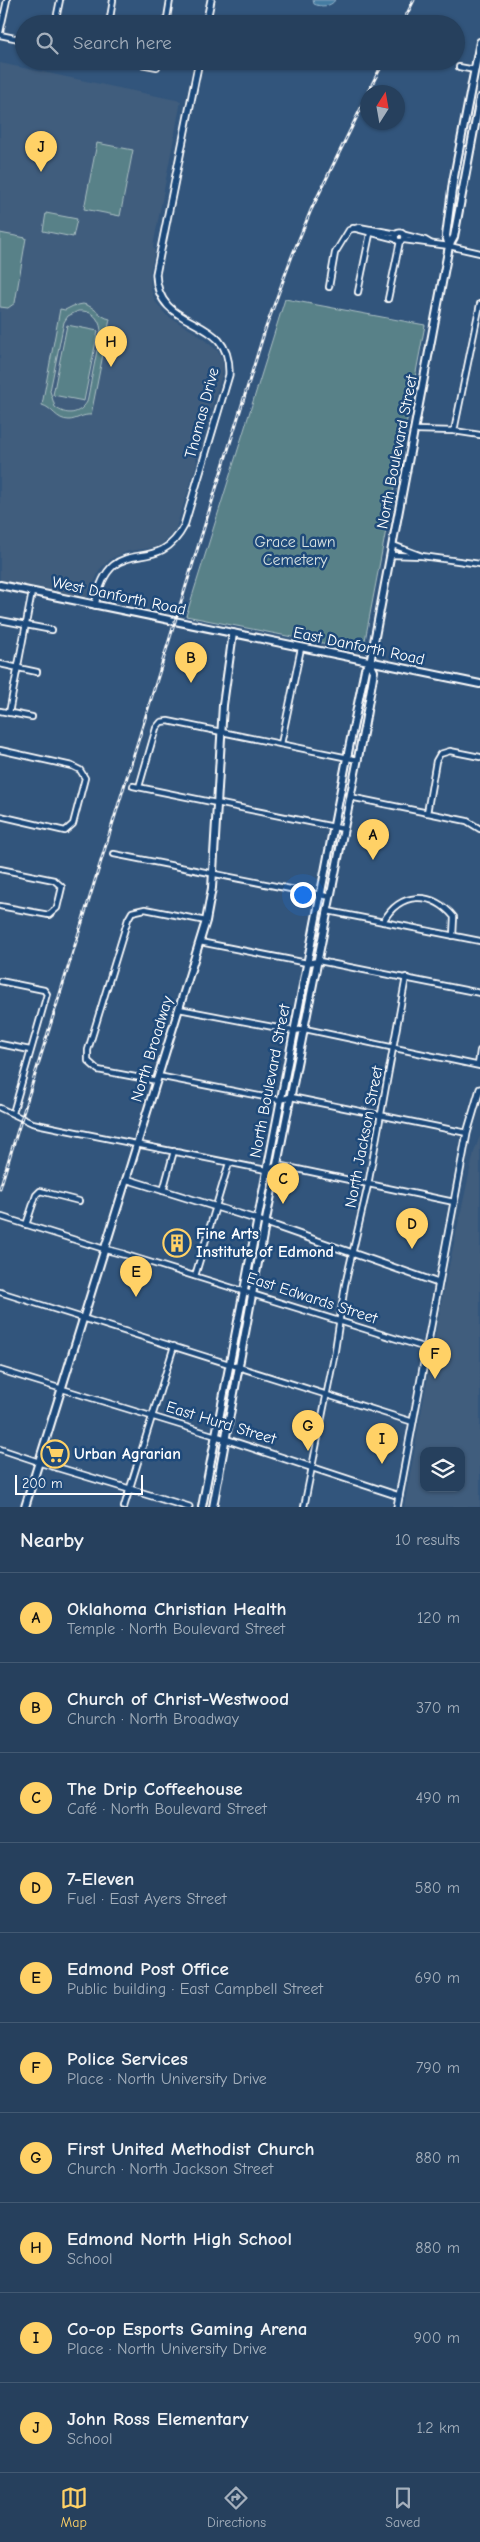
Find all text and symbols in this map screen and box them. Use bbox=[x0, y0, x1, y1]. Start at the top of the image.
search box bbox=[15, 15, 465, 70]
icon: search bbox=[33, 29, 61, 57]
text: Search here bbox=[73, 32, 172, 54]
north arrow bbox=[360, 85, 405, 130]
pin: J bbox=[25, 131, 57, 172]
pin: H bbox=[95, 326, 127, 367]
street label: Thomas Drive bbox=[181, 366, 223, 460]
street label: North Boulevard Street bbox=[373, 373, 421, 530]
park label: Grace Lawn Cemetery bbox=[254, 533, 336, 569]
street label: West Danforth Road bbox=[50, 573, 188, 619]
street label: East Danforth Road bbox=[292, 623, 426, 669]
pin: B bbox=[175, 642, 207, 683]
pin: A bbox=[357, 819, 389, 860]
your location bbox=[290, 882, 316, 908]
street label: North Broadway bbox=[127, 993, 177, 1104]
street label: North Boulevard Street bbox=[246, 1002, 294, 1159]
street label: North Jackson Street bbox=[341, 1064, 387, 1209]
pin: C bbox=[267, 1163, 299, 1204]
pin: D bbox=[396, 1208, 428, 1249]
place label: Fine Arts Institute of Edmond bbox=[196, 1225, 334, 1261]
building icon: Fine Arts Institute of Edmond bbox=[162, 1228, 192, 1258]
pin: E bbox=[120, 1256, 152, 1297]
street label: East Edwards Street bbox=[244, 1268, 380, 1328]
pin: F bbox=[419, 1338, 451, 1379]
street label: East Hurd Street bbox=[164, 1398, 279, 1448]
pin: G bbox=[292, 1410, 324, 1451]
pin: I bbox=[366, 1423, 398, 1464]
supermarket icon: Urban Agrarian bbox=[40, 1439, 70, 1469]
place label: Urban Agrarian bbox=[74, 1445, 181, 1463]
map controls bbox=[420, 1447, 465, 1492]
button: layers bbox=[420, 1447, 465, 1492]
scale bar bbox=[15, 1472, 142, 1495]
text: 200 m bbox=[22, 1475, 63, 1492]
text: Nearby bbox=[20, 1528, 84, 1552]
text: 10 results bbox=[395, 1531, 460, 1549]
text: Oklahoma Christian Health bbox=[67, 1598, 287, 1620]
text: A bbox=[32, 1609, 40, 1627]
text: 120 m bbox=[417, 1609, 460, 1627]
text: Temple · North Boulevard Street bbox=[67, 1620, 285, 1638]
text: Church of Christ-Westwood bbox=[67, 1688, 289, 1710]
text: B bbox=[31, 1699, 41, 1717]
text: 370 m bbox=[416, 1699, 460, 1717]
text: Church · North Broadway bbox=[67, 1710, 239, 1728]
text: The Drip Coffeehouse bbox=[67, 1778, 243, 1800]
text: C bbox=[31, 1789, 41, 1807]
text: 490 m bbox=[415, 1789, 460, 1807]
text: Café · North Boulevard Street bbox=[67, 1800, 267, 1818]
text: 7-Eleven bbox=[67, 1868, 134, 1890]
text: D bbox=[31, 1879, 41, 1897]
text: 580 m bbox=[415, 1879, 460, 1897]
text: Fuel · East Ayers Street bbox=[67, 1890, 227, 1908]
text: Edmond Post Office bbox=[67, 1958, 229, 1980]
text: E bbox=[31, 1969, 41, 1987]
text: 690 m bbox=[415, 1969, 460, 1987]
text: Public building · East Campbell Street bbox=[67, 1980, 323, 1998]
text: Police Services bbox=[67, 2048, 188, 2070]
text: F bbox=[31, 2059, 41, 2077]
text: 790 m bbox=[416, 2059, 460, 2077]
text: Place · North University Drive bbox=[67, 2070, 267, 2088]
text: First United Methodist Church bbox=[67, 2138, 315, 2160]
text: G bbox=[30, 2149, 42, 2167]
text: 880 m bbox=[415, 2149, 460, 2167]
text: Church · North Jackson Street bbox=[67, 2160, 273, 2178]
text: Edmond North High School bbox=[67, 2228, 292, 2250]
text: H bbox=[30, 2239, 42, 2257]
text: 880 m bbox=[415, 2239, 460, 2257]
text: School bbox=[67, 2250, 113, 2268]
text: Co-op Esports Gaming Arena bbox=[67, 2318, 307, 2340]
text: I bbox=[33, 2329, 39, 2347]
text: 900 m bbox=[413, 2329, 460, 2347]
text: Place · North University Drive bbox=[67, 2340, 267, 2358]
text: John Ross Elementary bbox=[67, 2408, 248, 2430]
text: J bbox=[32, 2419, 40, 2437]
text: 1.2 km bbox=[417, 2419, 460, 2437]
text: School bbox=[67, 2430, 113, 2448]
tab: Map bbox=[60, 2484, 88, 2531]
tab: Directions bbox=[207, 2484, 266, 2531]
tab: Saved bbox=[385, 2484, 420, 2531]

